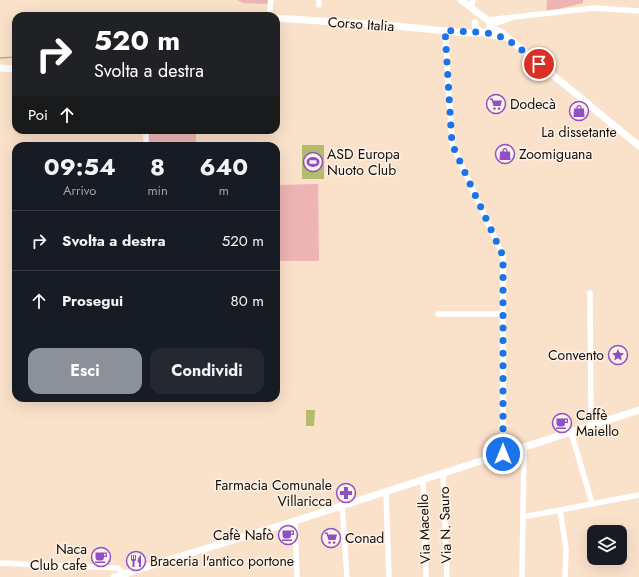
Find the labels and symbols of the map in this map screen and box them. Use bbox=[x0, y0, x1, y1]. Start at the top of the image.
street label: Corso Italia bbox=[327, 12, 395, 36]
pin bbox=[522, 47, 556, 81]
supermarket icon: Dodecà bbox=[485, 93, 507, 115]
place label: Dodecà bbox=[510, 94, 556, 114]
shop icon: La dissetante bbox=[568, 100, 590, 122]
place label: La dissetante bbox=[541, 122, 617, 142]
shop icon: Zoomiguana bbox=[494, 143, 516, 165]
place label: ASD Europa Nuoto Club bbox=[327, 144, 400, 180]
place label: Zoomiguana bbox=[519, 144, 592, 164]
sports icon: ASD Europa Nuoto Club bbox=[302, 151, 324, 173]
place icon: Convento bbox=[607, 344, 629, 366]
place label: Convento bbox=[548, 345, 604, 365]
place label: Caffè Maiello bbox=[576, 405, 619, 441]
cafe icon: Caffè Maiello bbox=[551, 412, 573, 434]
position arrow bbox=[482, 433, 524, 475]
place label: Farmacia Comunale Villaricca bbox=[215, 475, 332, 511]
pharmacy icon: Farmacia Comunale Villaricca bbox=[335, 482, 357, 504]
street label: Via N. Sauro bbox=[434, 486, 456, 564]
street label: Via Macello bbox=[413, 493, 435, 564]
cafe icon: Cafè Nafò bbox=[277, 524, 299, 546]
place label: Cafè Nafò bbox=[213, 525, 274, 545]
supermarket icon: Conad bbox=[320, 527, 342, 549]
place label: Conad bbox=[345, 528, 384, 548]
place label: Naca Club cafe bbox=[30, 539, 87, 575]
cafe icon: Naca Club cafe bbox=[90, 546, 112, 568]
restaurant icon: Braceria l'antico portone bbox=[125, 550, 147, 572]
place label: Braceria l'antico portone bbox=[150, 551, 294, 571]

